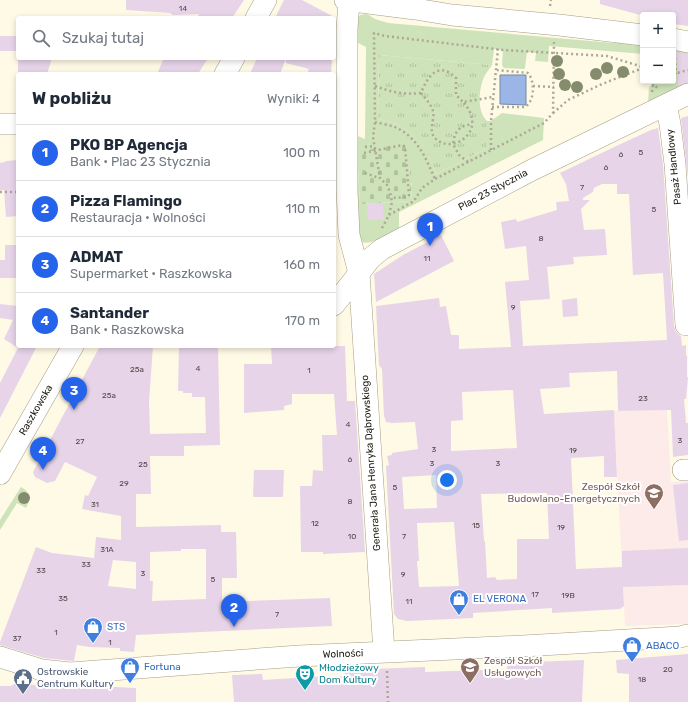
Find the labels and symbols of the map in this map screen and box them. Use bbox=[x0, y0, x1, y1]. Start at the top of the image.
house number: 14 bbox=[179, 4, 187, 13]
street label: Pasaż Handlowy bbox=[664, 128, 684, 206]
house number: 5 bbox=[639, 148, 644, 157]
house number: 6 bbox=[619, 150, 624, 159]
house number: 6 bbox=[604, 163, 609, 172]
street label: Plac 23 Stycznia bbox=[456, 167, 530, 213]
house number: 7 bbox=[580, 183, 584, 192]
house number: 5 bbox=[652, 205, 657, 214]
pin: 1 bbox=[417, 213, 443, 246]
house number: 8 bbox=[538, 234, 544, 243]
house number: 11 bbox=[424, 254, 430, 263]
house number: 9 bbox=[511, 303, 516, 312]
house number: 4 bbox=[196, 364, 201, 373]
house number: 25a bbox=[130, 365, 144, 374]
house number: 1 bbox=[307, 366, 311, 375]
street label: Generała Jana Henryka Dąbrowskiego bbox=[359, 374, 383, 552]
pin: 3 bbox=[61, 377, 87, 410]
street label: Raszkowska bbox=[17, 383, 55, 437]
house number: 25a bbox=[102, 391, 116, 400]
house number: 23 bbox=[638, 394, 648, 403]
house number: 4 bbox=[346, 420, 351, 429]
house number: 3 bbox=[678, 436, 683, 445]
pin: 4 bbox=[30, 437, 56, 470]
house number: 27 bbox=[76, 437, 84, 446]
house number: 3 bbox=[432, 445, 437, 454]
house number: 19 bbox=[569, 446, 577, 455]
house number: 6 bbox=[348, 455, 353, 464]
house number: 3 bbox=[430, 459, 435, 468]
house number: 3 bbox=[496, 459, 501, 468]
house number: 25 bbox=[138, 460, 148, 469]
your location bbox=[437, 470, 457, 490]
house number: 29 bbox=[119, 479, 129, 488]
place label: Zespół Szkół Budowlano-Energetycznych bbox=[508, 481, 640, 505]
school or university icon: Zespół Szkół Budowlano-Energetycznych bbox=[643, 482, 665, 510]
house number: 5 bbox=[393, 483, 398, 492]
house number: 8 bbox=[347, 497, 353, 506]
house number: 31 bbox=[91, 500, 99, 509]
house number: 12 bbox=[311, 519, 319, 528]
house number: 15 bbox=[472, 521, 480, 530]
house number: 19 bbox=[557, 523, 565, 532]
house number: 10 bbox=[348, 532, 356, 541]
house number: 7 bbox=[402, 532, 406, 541]
house number: 31A bbox=[100, 545, 114, 554]
house number: 33 bbox=[81, 560, 91, 569]
house number: 33 bbox=[36, 566, 46, 575]
house number: 3 bbox=[141, 569, 146, 578]
house number: 9 bbox=[401, 570, 406, 579]
house number: 5 bbox=[211, 575, 216, 584]
shop icon: EL VERONA bbox=[448, 588, 470, 616]
house number: 17 bbox=[531, 590, 539, 599]
house number: 19B bbox=[561, 591, 575, 600]
place label: EL VERONA bbox=[473, 593, 526, 605]
house number: 35 bbox=[58, 594, 68, 603]
pin: 2 bbox=[221, 594, 247, 627]
house number: 11 bbox=[406, 597, 412, 606]
house number: 7 bbox=[275, 610, 279, 619]
shop icon: STS bbox=[82, 616, 104, 644]
place label: STS bbox=[107, 621, 125, 633]
house number: 1 bbox=[54, 628, 58, 637]
house number: 37 bbox=[13, 634, 21, 643]
shop icon: ABACO bbox=[621, 635, 643, 663]
house number: 1 bbox=[108, 638, 112, 647]
place label: ABACO bbox=[646, 640, 680, 652]
street label: Wolności bbox=[322, 647, 364, 661]
place label: Zespół Szkół Usługowych bbox=[484, 655, 542, 679]
shop icon: Fortuna bbox=[119, 656, 141, 684]
school or university icon: Zespół Szkół Usługowych bbox=[459, 656, 481, 684]
place label: Fortuna bbox=[144, 661, 181, 673]
place label: Młodzieżowy Dom Kultury bbox=[319, 662, 379, 686]
theatre icon: Młodzieżowy Dom Kultury bbox=[294, 663, 316, 691]
house number: 20 bbox=[663, 665, 673, 674]
place label: Ostrowskie Centrum Kultury bbox=[37, 666, 114, 690]
public building icon: Ostrowskie Centrum Kultury bbox=[12, 667, 34, 695]
house number: 18 bbox=[638, 675, 646, 684]

